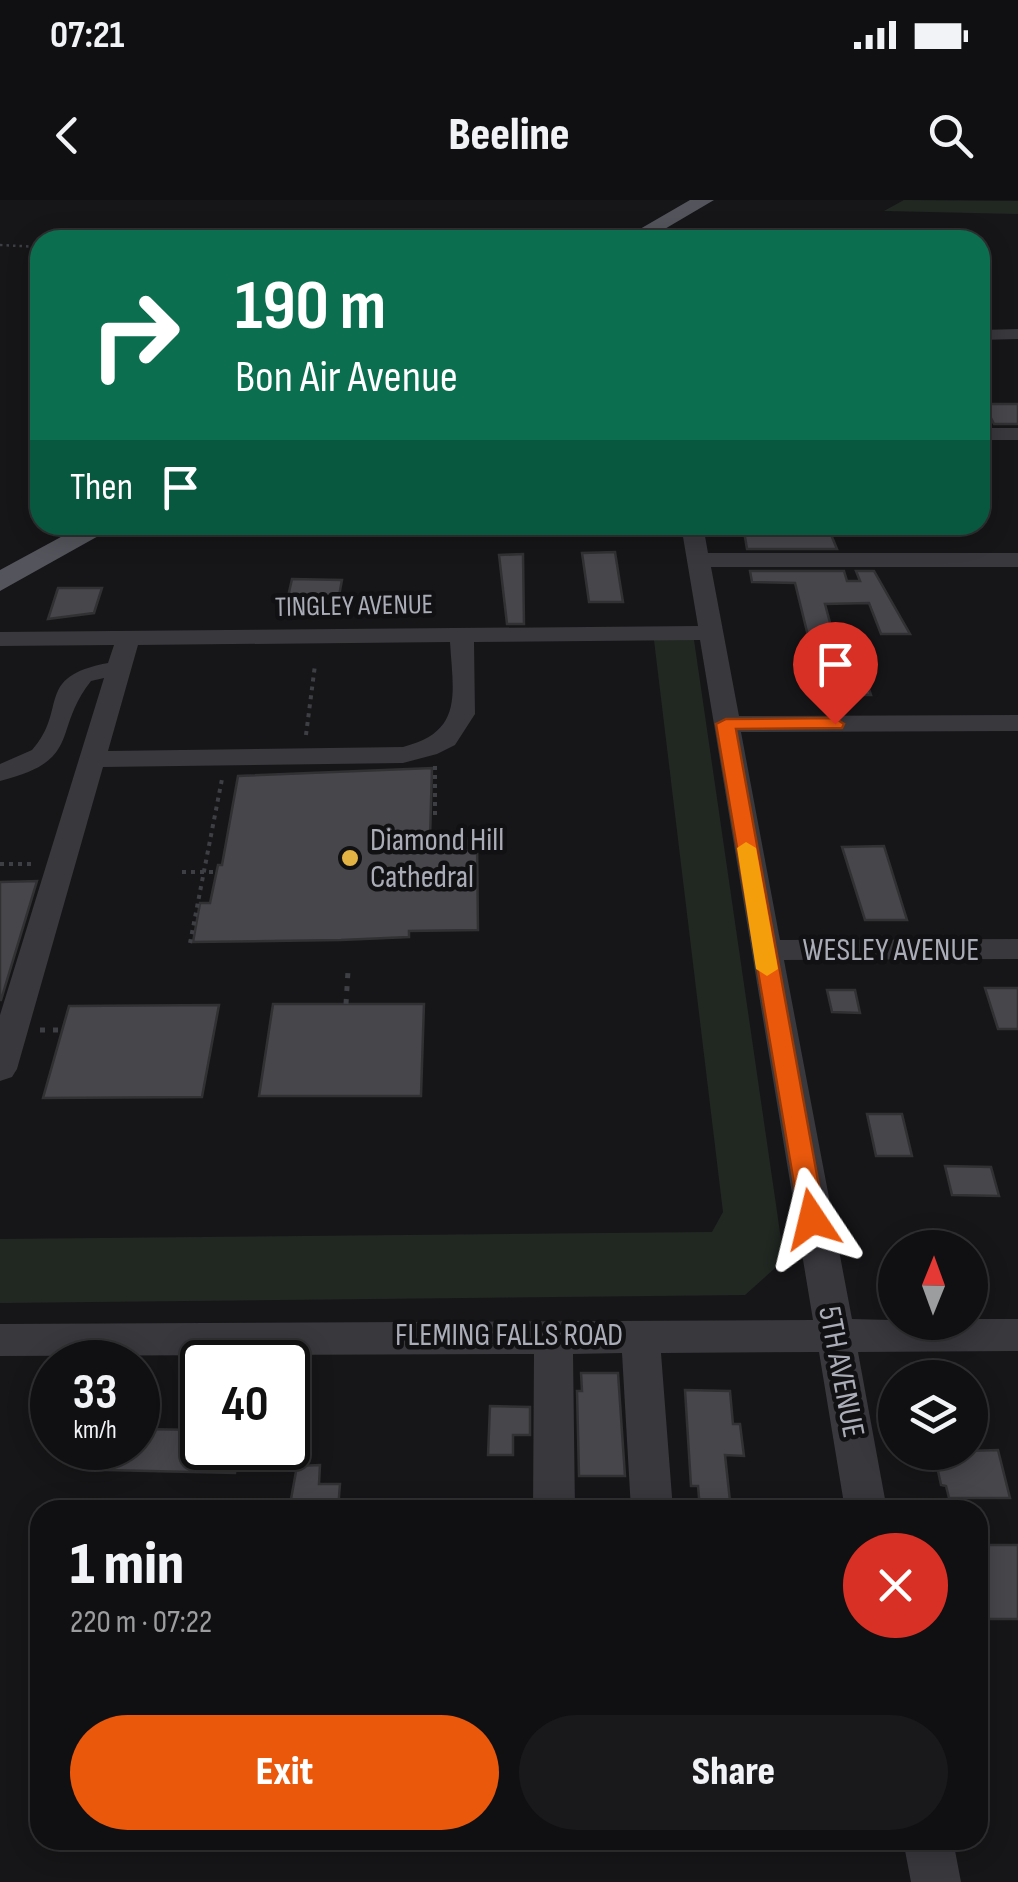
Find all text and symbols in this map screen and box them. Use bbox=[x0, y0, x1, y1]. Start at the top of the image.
text: 07:21 bbox=[50, 13, 125, 58]
icon: back bbox=[40, 108, 95, 163]
text: Beeline bbox=[448, 108, 570, 163]
icon: search bbox=[923, 108, 978, 163]
text: 190 m bbox=[235, 265, 386, 349]
icon: right bbox=[70, 270, 200, 400]
text: Bon Air Avenue bbox=[235, 350, 458, 405]
icon: arrive bbox=[153, 460, 208, 515]
text: Then bbox=[70, 465, 133, 510]
street label: TINGLEY AVENUE bbox=[275, 588, 433, 624]
pin bbox=[793, 622, 878, 725]
icon: arrive bbox=[808, 637, 863, 692]
place label: Diamond Hill Cathedral bbox=[370, 821, 504, 897]
marker: Diamond Hill Cathedral bbox=[339, 847, 361, 869]
street label: WESLEY AVENUE bbox=[803, 931, 979, 970]
position arrow bbox=[760, 1167, 864, 1271]
north arrow bbox=[878, 1230, 988, 1340]
map controls bbox=[878, 1230, 988, 1470]
street label: 5TH AVENUE bbox=[809, 1303, 873, 1441]
street label: FLEMING FALLS ROAD bbox=[395, 1316, 623, 1355]
speed limit sign: 40 bbox=[180, 1340, 310, 1470]
button: layers bbox=[878, 1360, 988, 1470]
text: 33 bbox=[73, 1363, 117, 1423]
text: km/h bbox=[73, 1415, 117, 1446]
text: 1 min bbox=[70, 1529, 184, 1601]
button: close bbox=[843, 1533, 948, 1638]
text: 220 m · 07:22 bbox=[70, 1603, 212, 1642]
button: Exit bbox=[70, 1715, 499, 1830]
button: Share bbox=[519, 1715, 948, 1830]

